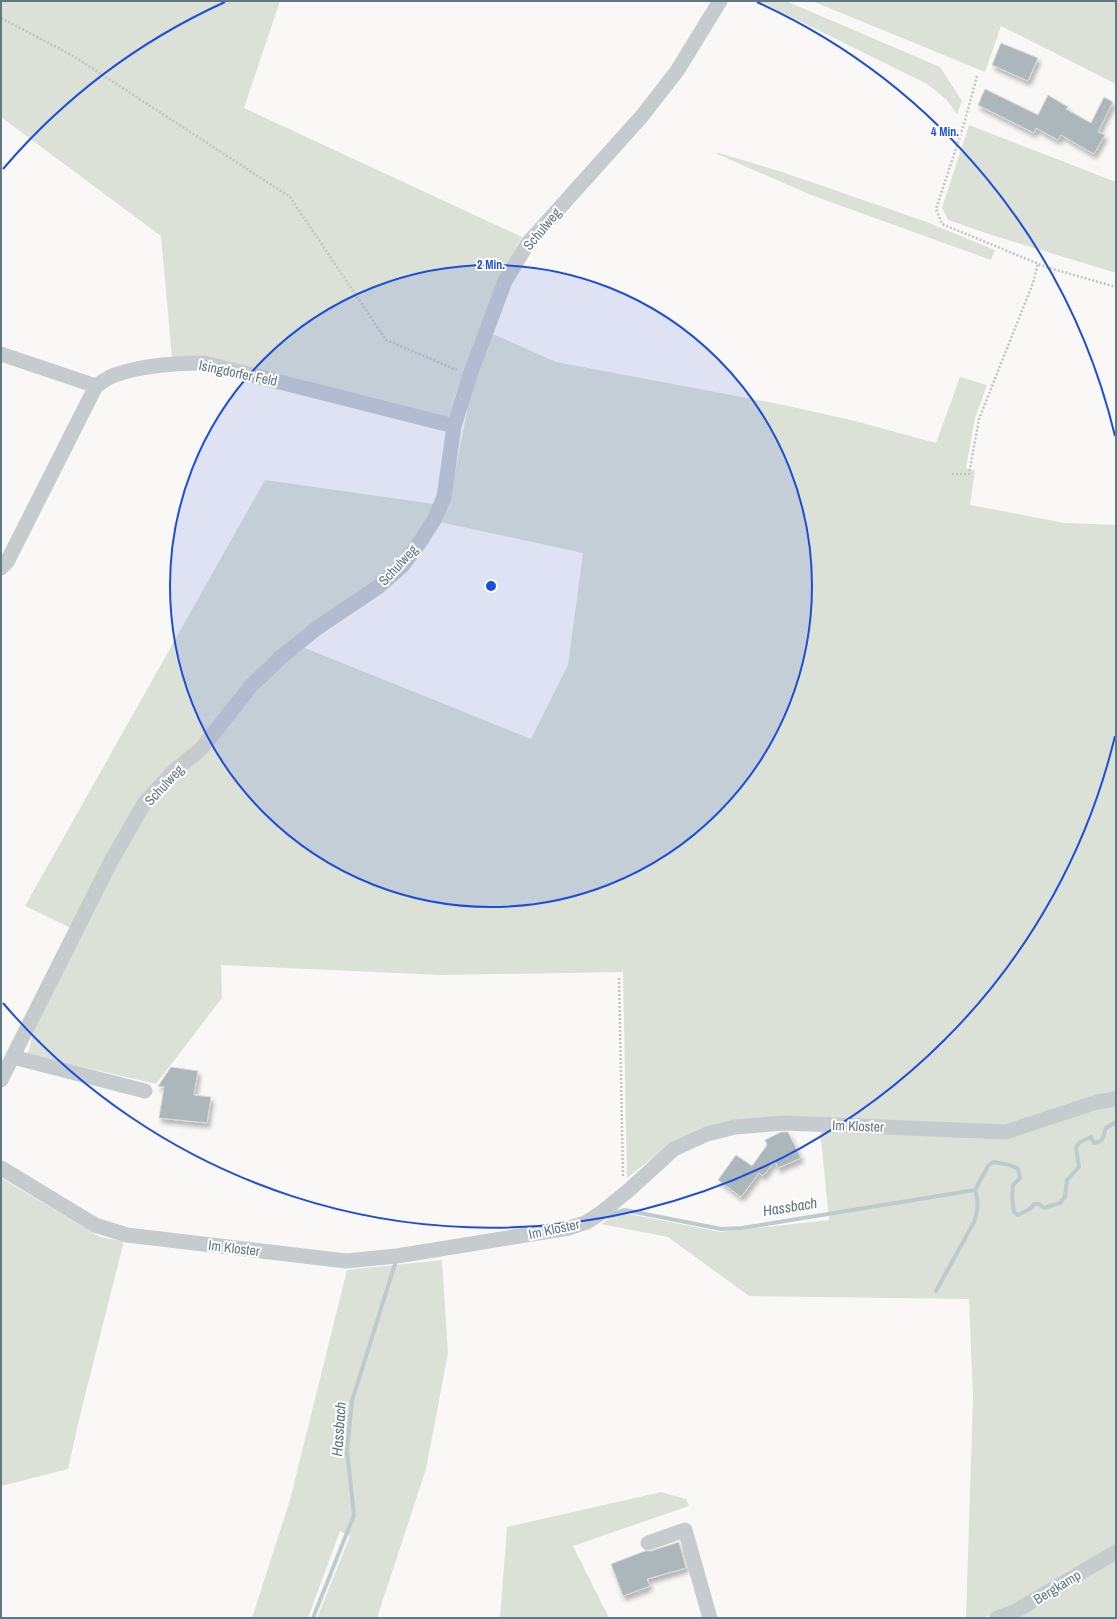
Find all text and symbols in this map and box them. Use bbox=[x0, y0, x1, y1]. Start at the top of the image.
text: 4 Min. bbox=[931, 124, 959, 140]
street label: Schulweg bbox=[519, 204, 565, 254]
text: 2 Min. bbox=[477, 257, 505, 273]
street label: Isingdorfer Feld bbox=[197, 356, 279, 390]
street label: Schulweg bbox=[374, 540, 422, 589]
centre of rings bbox=[484, 579, 498, 593]
street label: Schulweg bbox=[140, 760, 188, 809]
street label: Im Kloster bbox=[832, 1116, 884, 1136]
water label: Hassbach bbox=[761, 1192, 819, 1221]
street label: Im Kloster bbox=[527, 1215, 581, 1243]
street label: Im Kloster bbox=[207, 1236, 261, 1260]
water label: Hassbach bbox=[326, 1401, 351, 1457]
street label: Bergkamp bbox=[1030, 1566, 1084, 1608]

